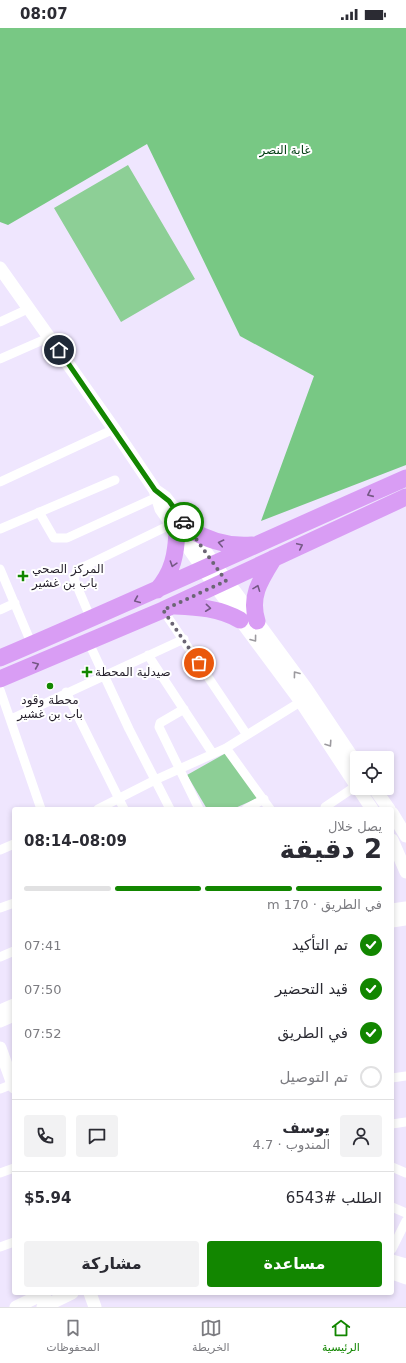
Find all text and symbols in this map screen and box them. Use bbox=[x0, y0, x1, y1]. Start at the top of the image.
text: 08:07 bbox=[20, 5, 68, 23]
park label: غابة النصر bbox=[258, 143, 311, 158]
pin bbox=[42, 333, 76, 367]
icon: home bbox=[48, 339, 70, 361]
one-way arrow bbox=[367, 489, 375, 497]
courier bbox=[164, 502, 204, 542]
icon: car bbox=[173, 511, 195, 533]
one-way arrow bbox=[218, 539, 224, 547]
one-way arrow bbox=[295, 543, 303, 551]
one-way arrow bbox=[169, 560, 178, 567]
place label: المركز الصحي باب بن غشير bbox=[31, 562, 104, 591]
marker: المركز الصحي باب بن غشير bbox=[17, 570, 29, 582]
one-way arrow bbox=[252, 584, 260, 591]
one-way arrow bbox=[134, 595, 141, 603]
one-way arrow bbox=[205, 604, 211, 613]
one-way arrow bbox=[249, 634, 256, 641]
pin bbox=[182, 646, 216, 680]
icon: bag bbox=[188, 652, 210, 674]
one-way arrow bbox=[33, 661, 40, 669]
place label: صيدلية المحطة bbox=[95, 665, 171, 679]
marker: صيدلية المحطة bbox=[82, 667, 92, 677]
one-way arrow bbox=[293, 671, 300, 678]
marker: محطة وقود باب بن غشير bbox=[45, 681, 55, 691]
place label: محطة وقود باب بن غشير bbox=[16, 693, 83, 722]
one-way arrow bbox=[324, 740, 331, 747]
map controls bbox=[350, 751, 394, 795]
button: locate bbox=[350, 751, 394, 795]
text: يصل خلال bbox=[328, 819, 382, 834]
text: 08:09–08:14 bbox=[24, 832, 127, 850]
text: 2 دقيقة bbox=[279, 834, 382, 864]
text: في الطريق · 170 m bbox=[267, 897, 382, 912]
icon: check bbox=[360, 934, 382, 956]
text: تم التأكيد bbox=[292, 936, 348, 954]
text: 07:41 bbox=[24, 938, 61, 953]
icon: check bbox=[360, 978, 382, 1000]
text: قيد التحضير bbox=[275, 980, 348, 998]
text: 07:50 bbox=[24, 982, 61, 997]
icon: check bbox=[360, 1022, 382, 1044]
text: في الطريق bbox=[278, 1024, 348, 1042]
text: 07:52 bbox=[24, 1026, 61, 1041]
text: تم التوصيل bbox=[279, 1068, 348, 1086]
button: phone bbox=[24, 1115, 66, 1157]
button: chat bbox=[76, 1115, 118, 1157]
button: person bbox=[340, 1115, 382, 1157]
text: يوسف bbox=[282, 1119, 330, 1137]
text: المندوب · 4.7 bbox=[253, 1137, 330, 1152]
text: $5.94 bbox=[24, 1189, 71, 1207]
text: الطلب #6543 bbox=[286, 1189, 382, 1207]
button: مشاركة bbox=[24, 1241, 199, 1287]
button: مساعدة bbox=[207, 1241, 382, 1287]
tab: المحفوظات bbox=[46, 1317, 100, 1354]
tab: الخريطة bbox=[192, 1317, 230, 1354]
tab: الرئيسية bbox=[322, 1317, 360, 1354]

